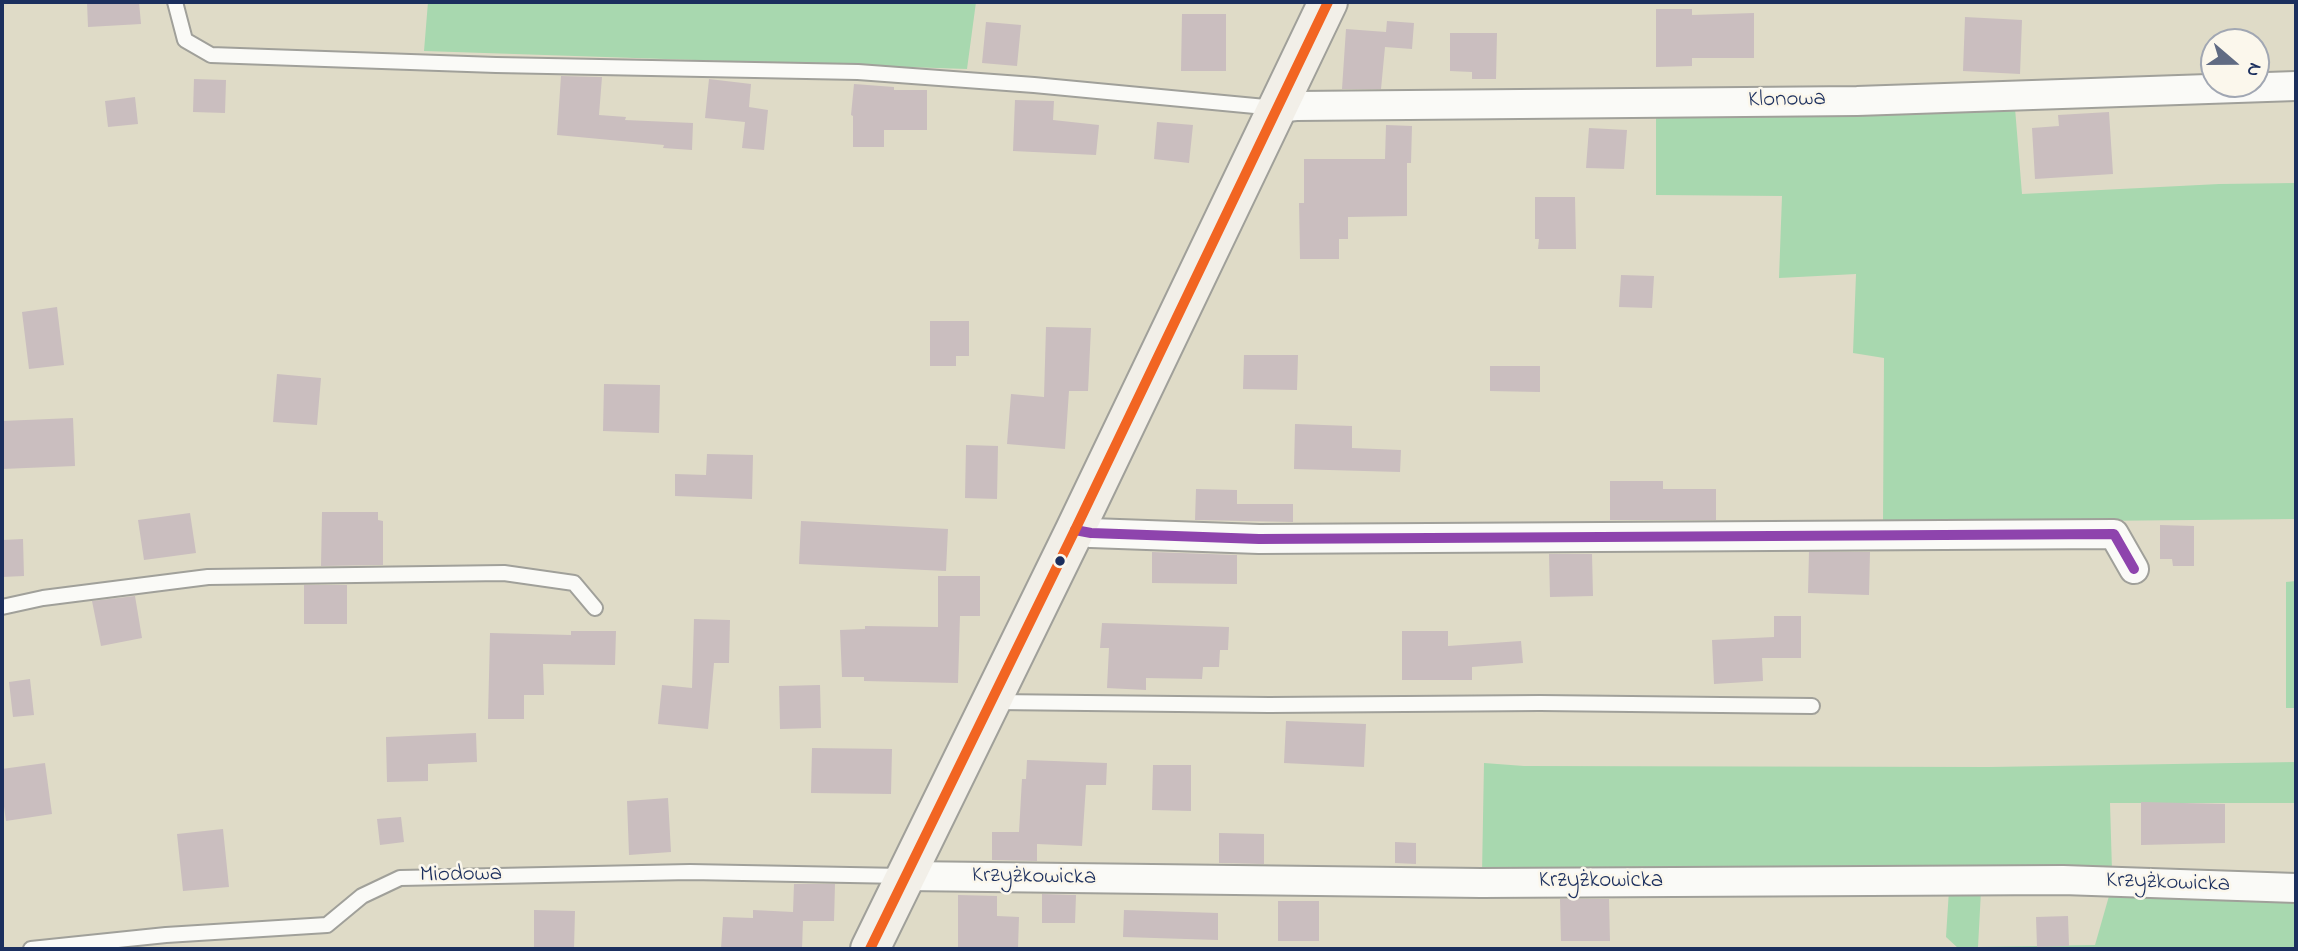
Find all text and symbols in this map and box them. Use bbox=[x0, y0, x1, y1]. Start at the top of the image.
north arrow bbox=[2200, 28, 2270, 98]
text: N bbox=[2238, 59, 2268, 80]
street label: Klonowa bbox=[1748, 87, 1826, 115]
unlabelled marker bbox=[1053, 554, 1067, 568]
street label: Miodowa bbox=[420, 861, 502, 891]
street label: Krzyżkowicka bbox=[972, 863, 1096, 893]
street label: Krzyżkowicka bbox=[1539, 868, 1663, 896]
street label: Krzyżkowicka bbox=[2105, 868, 2231, 900]

